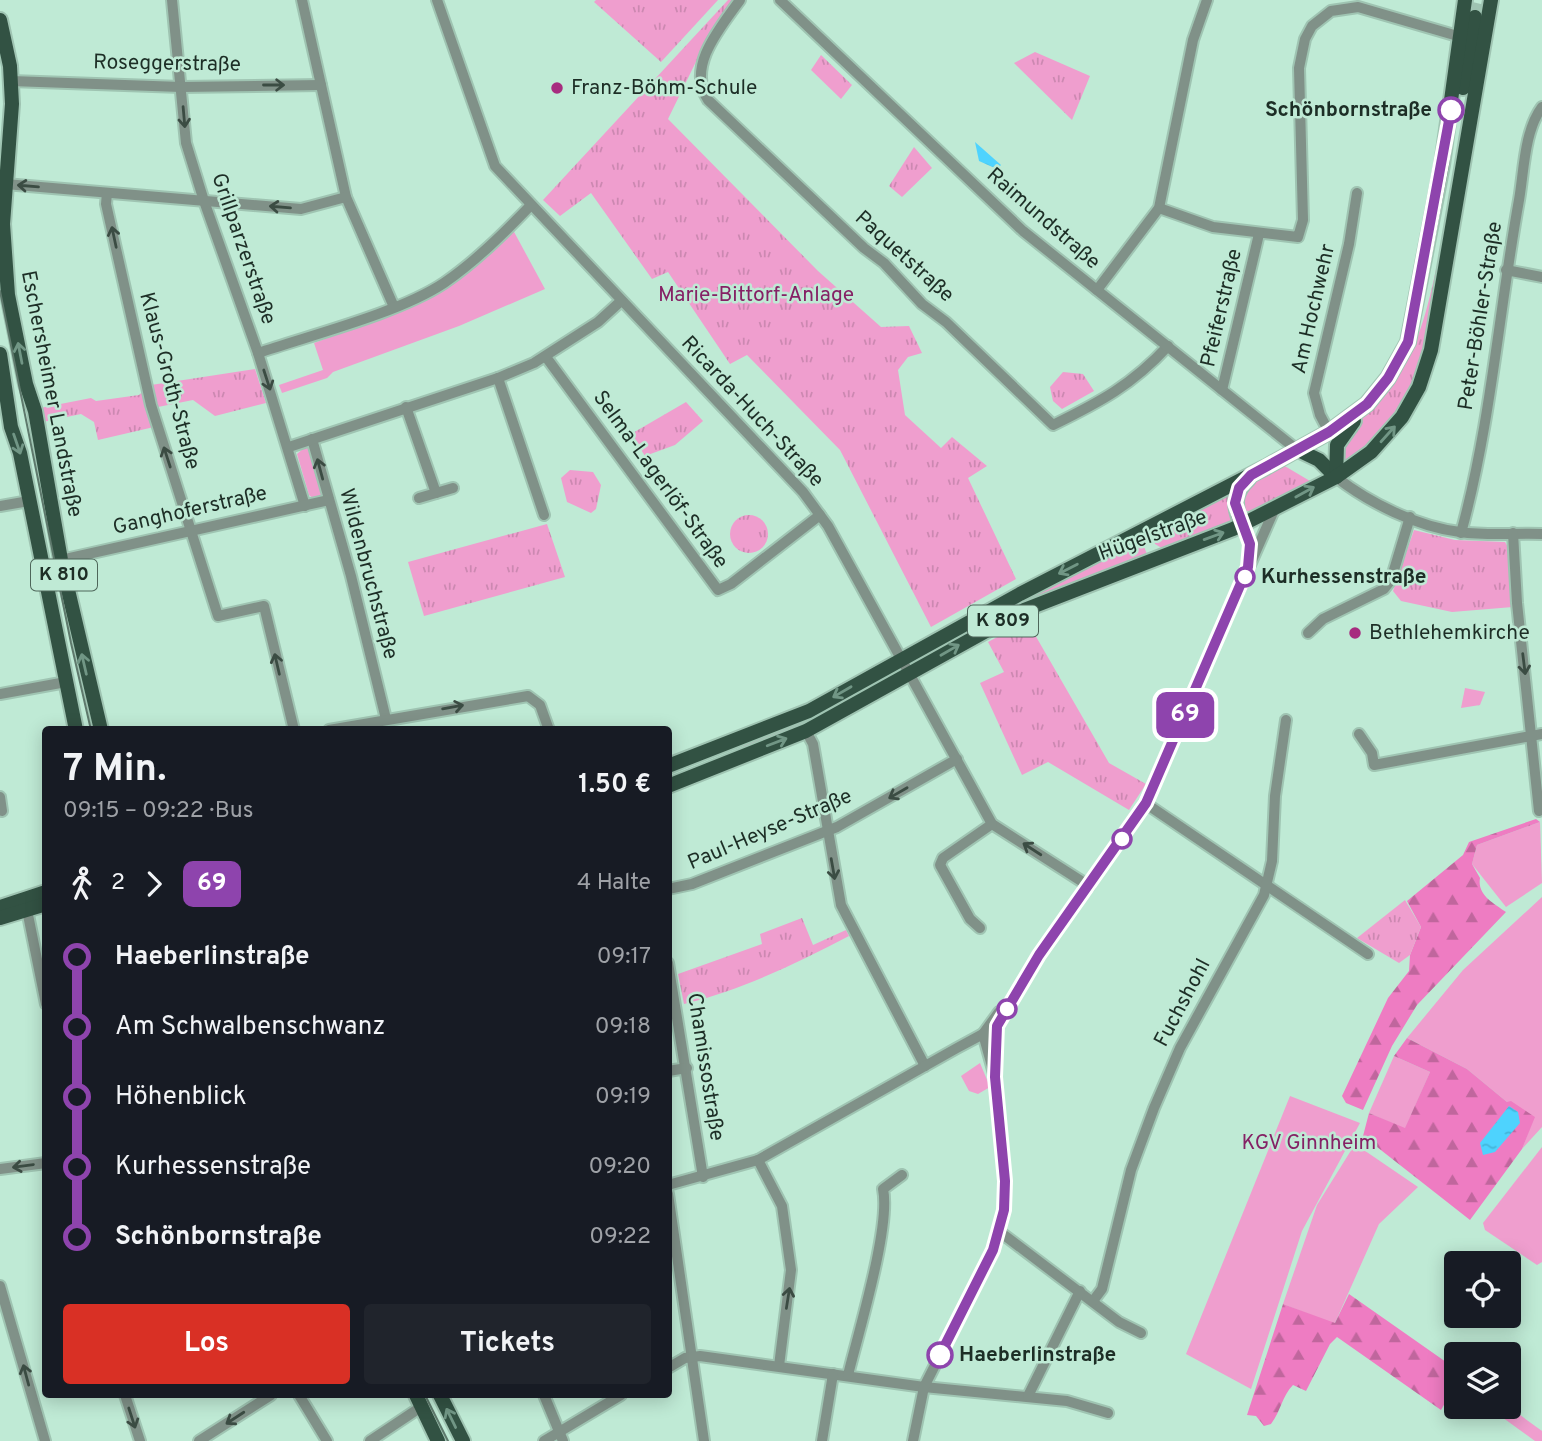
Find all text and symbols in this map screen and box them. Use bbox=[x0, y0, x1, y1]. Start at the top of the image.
street label: Roseggerstraße bbox=[93, 49, 241, 79]
place label: Franz-Böhm-Schule bbox=[571, 75, 757, 102]
one-way arrow bbox=[262, 78, 285, 92]
marker: Franz-Böhm-Schule bbox=[549, 80, 565, 96]
place label: Schönbornstraße bbox=[1265, 97, 1432, 124]
marker: Schönbornstraße bbox=[1438, 97, 1464, 123]
one-way arrow bbox=[178, 105, 191, 127]
street label: Raimundstraße bbox=[980, 162, 1106, 276]
street label: Grillparzerstraße bbox=[204, 170, 282, 328]
one-way arrow bbox=[18, 180, 40, 193]
one-way arrow bbox=[269, 200, 291, 213]
street label: Paquetstraße bbox=[849, 205, 959, 309]
street label: Peter-Böhler-Straße bbox=[1453, 220, 1509, 412]
one-way arrow bbox=[106, 226, 120, 249]
street label: Am Hochwehr bbox=[1286, 242, 1342, 376]
street label: Pfeiferstraße bbox=[1195, 246, 1249, 370]
street label: Eschersheimer Landstraße bbox=[14, 268, 88, 520]
park label: Marie-Bittorf-Anlage bbox=[658, 282, 854, 309]
street label: Klaus-Groth-Straße bbox=[132, 289, 206, 473]
street label: Ricarda-Huch-Straße bbox=[675, 331, 829, 493]
one-way arrow bbox=[12, 342, 26, 365]
one-way arrow bbox=[262, 368, 274, 390]
street label: Selma-Lagerlöf-Straße bbox=[586, 386, 734, 574]
one-way arrow bbox=[1380, 425, 1396, 443]
one-way arrow bbox=[12, 433, 24, 455]
one-way arrow bbox=[160, 447, 173, 469]
one-way arrow bbox=[313, 458, 326, 480]
street label: Ganghoferstraße bbox=[110, 480, 270, 542]
one-way arrow bbox=[1294, 485, 1315, 498]
street label: Wildenbruchstraße bbox=[332, 486, 404, 662]
street label: Hügelstraße bbox=[1095, 504, 1211, 568]
one-way arrow bbox=[1203, 529, 1225, 541]
road number: K 810 bbox=[31, 560, 97, 590]
one-way arrow bbox=[1058, 563, 1079, 577]
place label: Kurhessenstraße bbox=[1261, 564, 1426, 591]
marker: Kurhessenstraße bbox=[1235, 567, 1255, 587]
road number: K 809 bbox=[968, 606, 1038, 636]
place label: Bethlehemkirche bbox=[1369, 620, 1530, 647]
marker: Bethlehemkirche bbox=[1347, 625, 1363, 641]
one-way arrow bbox=[939, 643, 959, 657]
one-way arrow bbox=[76, 653, 90, 676]
one-way arrow bbox=[270, 653, 283, 676]
one-way arrow bbox=[1518, 653, 1531, 675]
one-way arrow bbox=[833, 685, 853, 699]
line badge: 69 bbox=[1154, 692, 1216, 738]
one-way arrow bbox=[441, 700, 464, 713]
text: 69 bbox=[1170, 700, 1200, 730]
one-way arrow bbox=[766, 735, 788, 748]
text: 7 Min. bbox=[63, 746, 167, 795]
text: 1.50 € bbox=[578, 769, 651, 802]
street label: Paul-Heyse-Straße bbox=[684, 783, 856, 877]
one-way arrow bbox=[888, 787, 909, 800]
text: 09:15 – 09:22 · Bus bbox=[63, 797, 254, 826]
unlabelled marker bbox=[1112, 829, 1132, 849]
one-way arrow bbox=[1023, 842, 1042, 856]
one-way arrow bbox=[827, 857, 840, 880]
icon: walk bbox=[63, 865, 101, 903]
icon: forward bbox=[135, 865, 173, 903]
text: 2 bbox=[111, 869, 125, 898]
text: 69 bbox=[197, 869, 227, 899]
text: 4 Halte bbox=[577, 869, 651, 898]
text: Haeberlinstraße bbox=[115, 941, 309, 974]
text: 09:17 bbox=[597, 943, 651, 972]
street label: Fuchshohl bbox=[1149, 954, 1217, 1052]
street label: Chamissostraße bbox=[680, 991, 730, 1143]
unlabelled marker bbox=[997, 999, 1017, 1019]
text: Am Schwalbenschwanz bbox=[115, 1011, 385, 1044]
text: 09:18 bbox=[595, 1013, 651, 1042]
text: Höhenblick bbox=[115, 1081, 246, 1114]
text: 09:19 bbox=[595, 1083, 651, 1112]
park label: KGV Ginnheim bbox=[1242, 1130, 1376, 1157]
text: Kurhessenstraße bbox=[115, 1151, 311, 1184]
text: 09:20 bbox=[588, 1153, 651, 1182]
one-way arrow bbox=[12, 1160, 35, 1173]
text: Schönbornstraße bbox=[115, 1221, 322, 1254]
text: 09:22 bbox=[589, 1223, 651, 1252]
map controls bbox=[1444, 1251, 1521, 1419]
button: locate bbox=[1444, 1251, 1521, 1328]
one-way arrow bbox=[782, 1288, 795, 1310]
button: Los bbox=[63, 1304, 350, 1384]
button: Tickets bbox=[364, 1304, 651, 1384]
marker: Haeberlinstraße bbox=[927, 1342, 953, 1368]
place label: Haeberlinstraße bbox=[959, 1342, 1116, 1369]
button: layers bbox=[1444, 1342, 1521, 1419]
one-way arrow bbox=[19, 1364, 32, 1386]
one-way arrow bbox=[127, 1407, 140, 1429]
one-way arrow bbox=[444, 1408, 458, 1429]
one-way arrow bbox=[226, 1411, 246, 1425]

